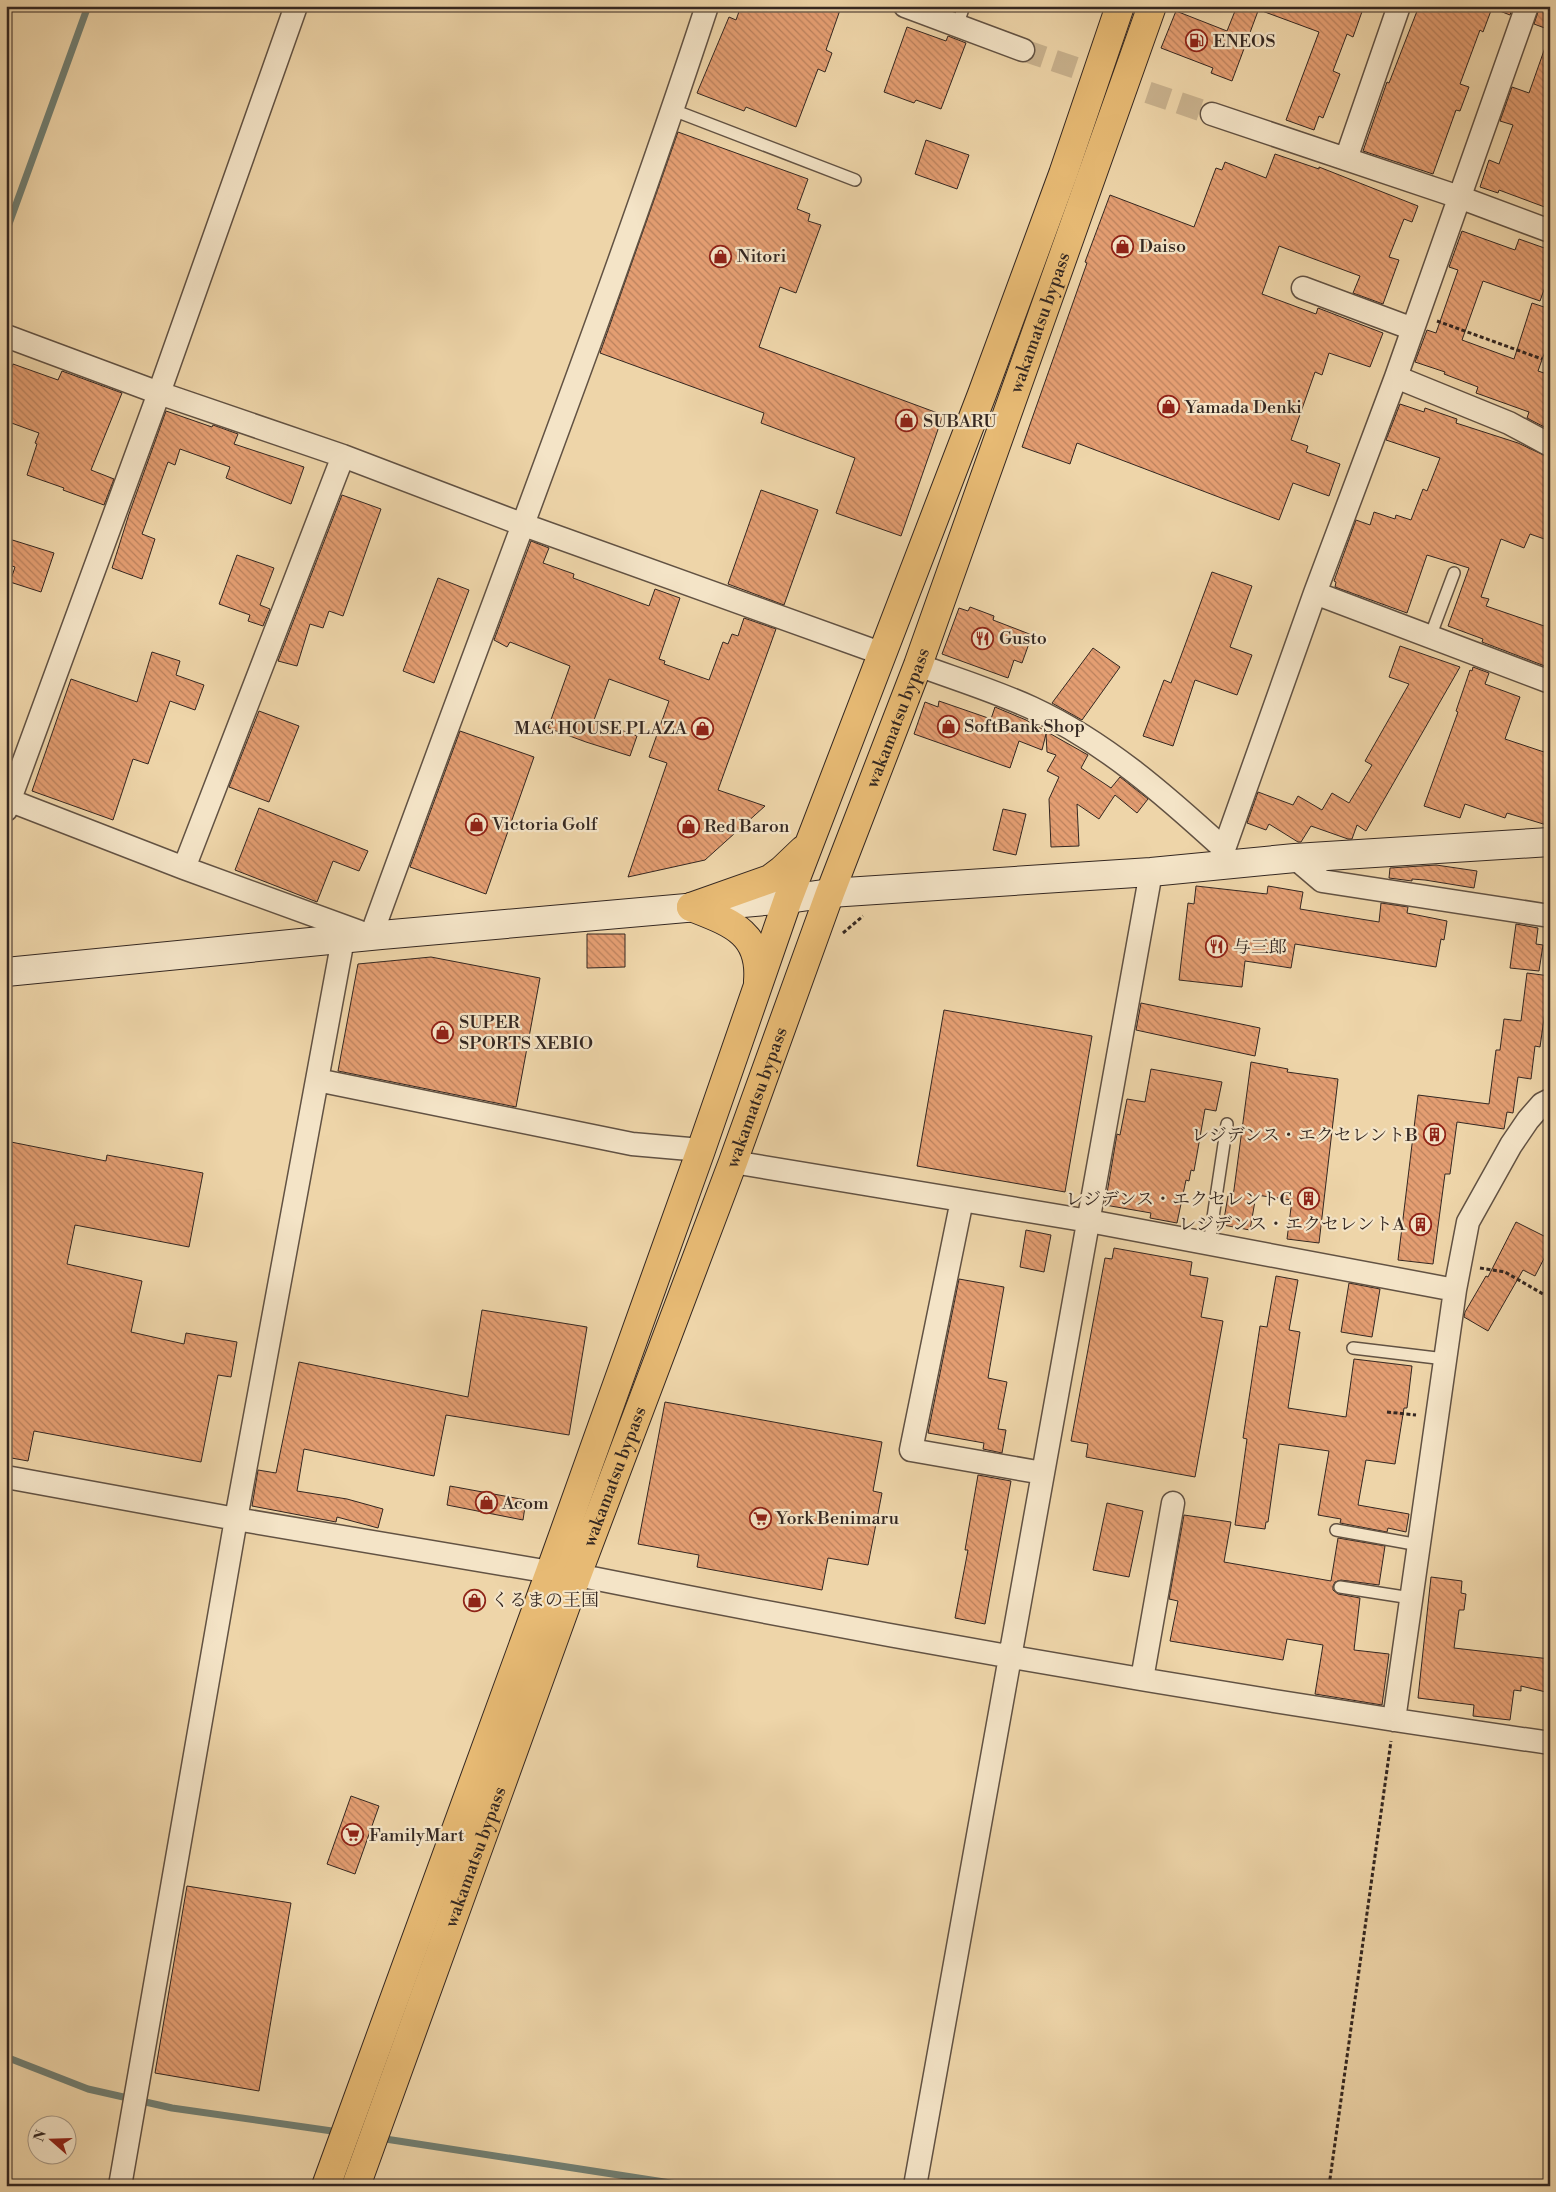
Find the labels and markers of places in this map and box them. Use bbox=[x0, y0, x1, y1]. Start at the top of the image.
fuel station icon: ENEOS bbox=[1185, 29, 1209, 53]
place label: ENEOS bbox=[1213, 30, 1276, 53]
shop icon: Daiso bbox=[1111, 234, 1135, 258]
place label: Daiso bbox=[1139, 235, 1186, 258]
shop icon: Nitori bbox=[709, 244, 733, 268]
place label: Nitori bbox=[737, 245, 787, 268]
shop icon: Yamada Denki bbox=[1157, 395, 1181, 419]
place label: Yamada Denki bbox=[1184, 396, 1302, 419]
shop icon: SUBARU bbox=[895, 409, 919, 433]
place label: SUBARU bbox=[923, 410, 997, 433]
restaurant icon: Gusto bbox=[971, 626, 995, 650]
place label: Gusto bbox=[999, 627, 1047, 650]
shop icon: SoftBank Shop bbox=[936, 714, 960, 738]
place label: SoftBank Shop bbox=[964, 715, 1085, 738]
shop icon: MAC HOUSE PLAZA bbox=[691, 716, 715, 740]
place label: MAC HOUSE PLAZA bbox=[514, 717, 688, 740]
shop icon: Victoria Golf bbox=[464, 812, 488, 836]
place label: Victoria Golf bbox=[491, 813, 599, 836]
shop icon: Red Baron bbox=[676, 814, 700, 838]
place label: Red Baron bbox=[704, 815, 790, 838]
restaurant icon: 与三郎 bbox=[1205, 935, 1229, 959]
place label: 与三郎 bbox=[1233, 936, 1287, 959]
place label: SUPER SPORTS XEBIO bbox=[459, 1011, 593, 1055]
shop icon: SUPER SPORTS XEBIO bbox=[431, 1020, 455, 1044]
building icon: レジデンス・エクセレントB bbox=[1422, 1123, 1446, 1147]
place label: レジデンス・エクセレントB bbox=[1191, 1124, 1418, 1147]
building icon: レジデンス・エクセレントC bbox=[1296, 1187, 1320, 1211]
place label: レジデンス・エクセレントC bbox=[1065, 1188, 1292, 1211]
building icon: レジデンス・エクセレントA bbox=[1409, 1212, 1433, 1236]
place label: レジデンス・エクセレントA bbox=[1178, 1213, 1406, 1236]
shop icon: Acom bbox=[474, 1491, 498, 1515]
place label: Acom bbox=[501, 1492, 549, 1515]
supermarket icon: York Benimaru bbox=[748, 1506, 772, 1530]
place label: York Benimaru bbox=[775, 1507, 900, 1530]
shop icon: くるまの王国 bbox=[463, 1588, 487, 1612]
place label: くるまの王国 bbox=[491, 1589, 599, 1612]
supermarket icon: FamilyMart bbox=[341, 1823, 365, 1847]
place label: FamilyMart bbox=[369, 1824, 465, 1847]

